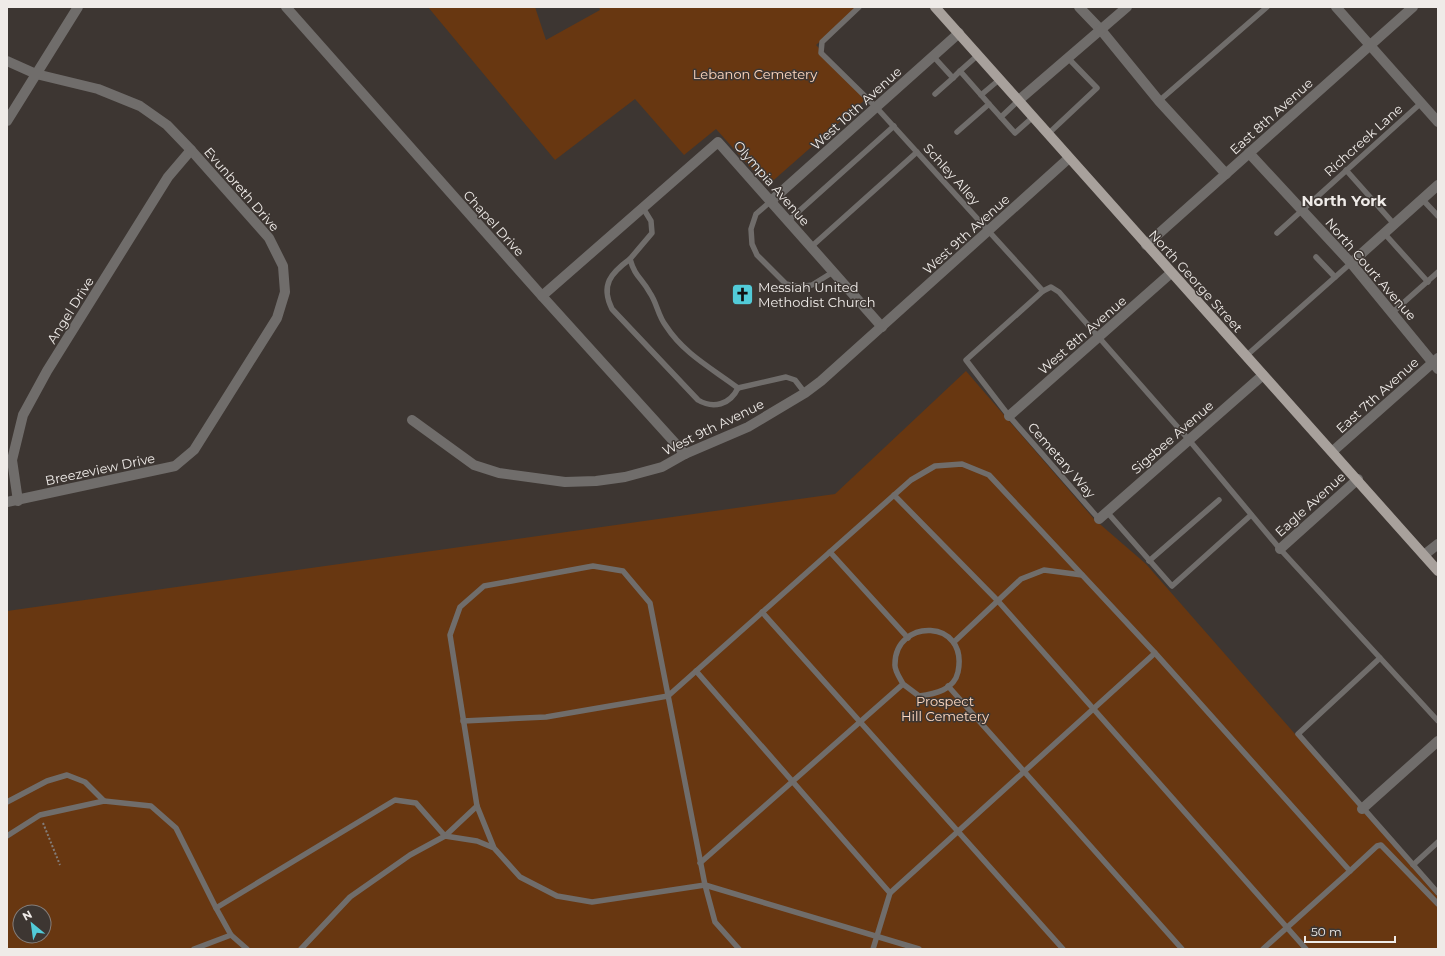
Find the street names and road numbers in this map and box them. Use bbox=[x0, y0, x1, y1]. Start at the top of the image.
street label: West 10th Avenue bbox=[807, 63, 905, 153]
street label: East 8th Avenue bbox=[1226, 74, 1316, 157]
street label: Richcreek Lane bbox=[1320, 100, 1406, 179]
street label: Olympia Avenue bbox=[731, 137, 813, 229]
street label: Schley Alley bbox=[920, 140, 984, 209]
street label: Evunbreth Drive bbox=[201, 144, 283, 234]
street label: Chapel Drive bbox=[460, 187, 528, 259]
street label: West 9th Avenue bbox=[919, 191, 1013, 277]
street label: North Court Avenue bbox=[1322, 214, 1420, 324]
street label: North George Street bbox=[1146, 227, 1246, 335]
street label: Angel Drive bbox=[43, 273, 97, 346]
street label: West 8th Avenue bbox=[1035, 292, 1129, 378]
street label: East 7th Avenue bbox=[1333, 354, 1422, 436]
street label: West 9th Avenue bbox=[660, 395, 767, 459]
street label: Sigsbee Avenue bbox=[1128, 397, 1216, 477]
street label: Cemetary Way bbox=[1025, 419, 1100, 502]
street label: Breezeview Drive bbox=[44, 450, 157, 488]
street label: Eagle Avenue bbox=[1272, 468, 1349, 540]

